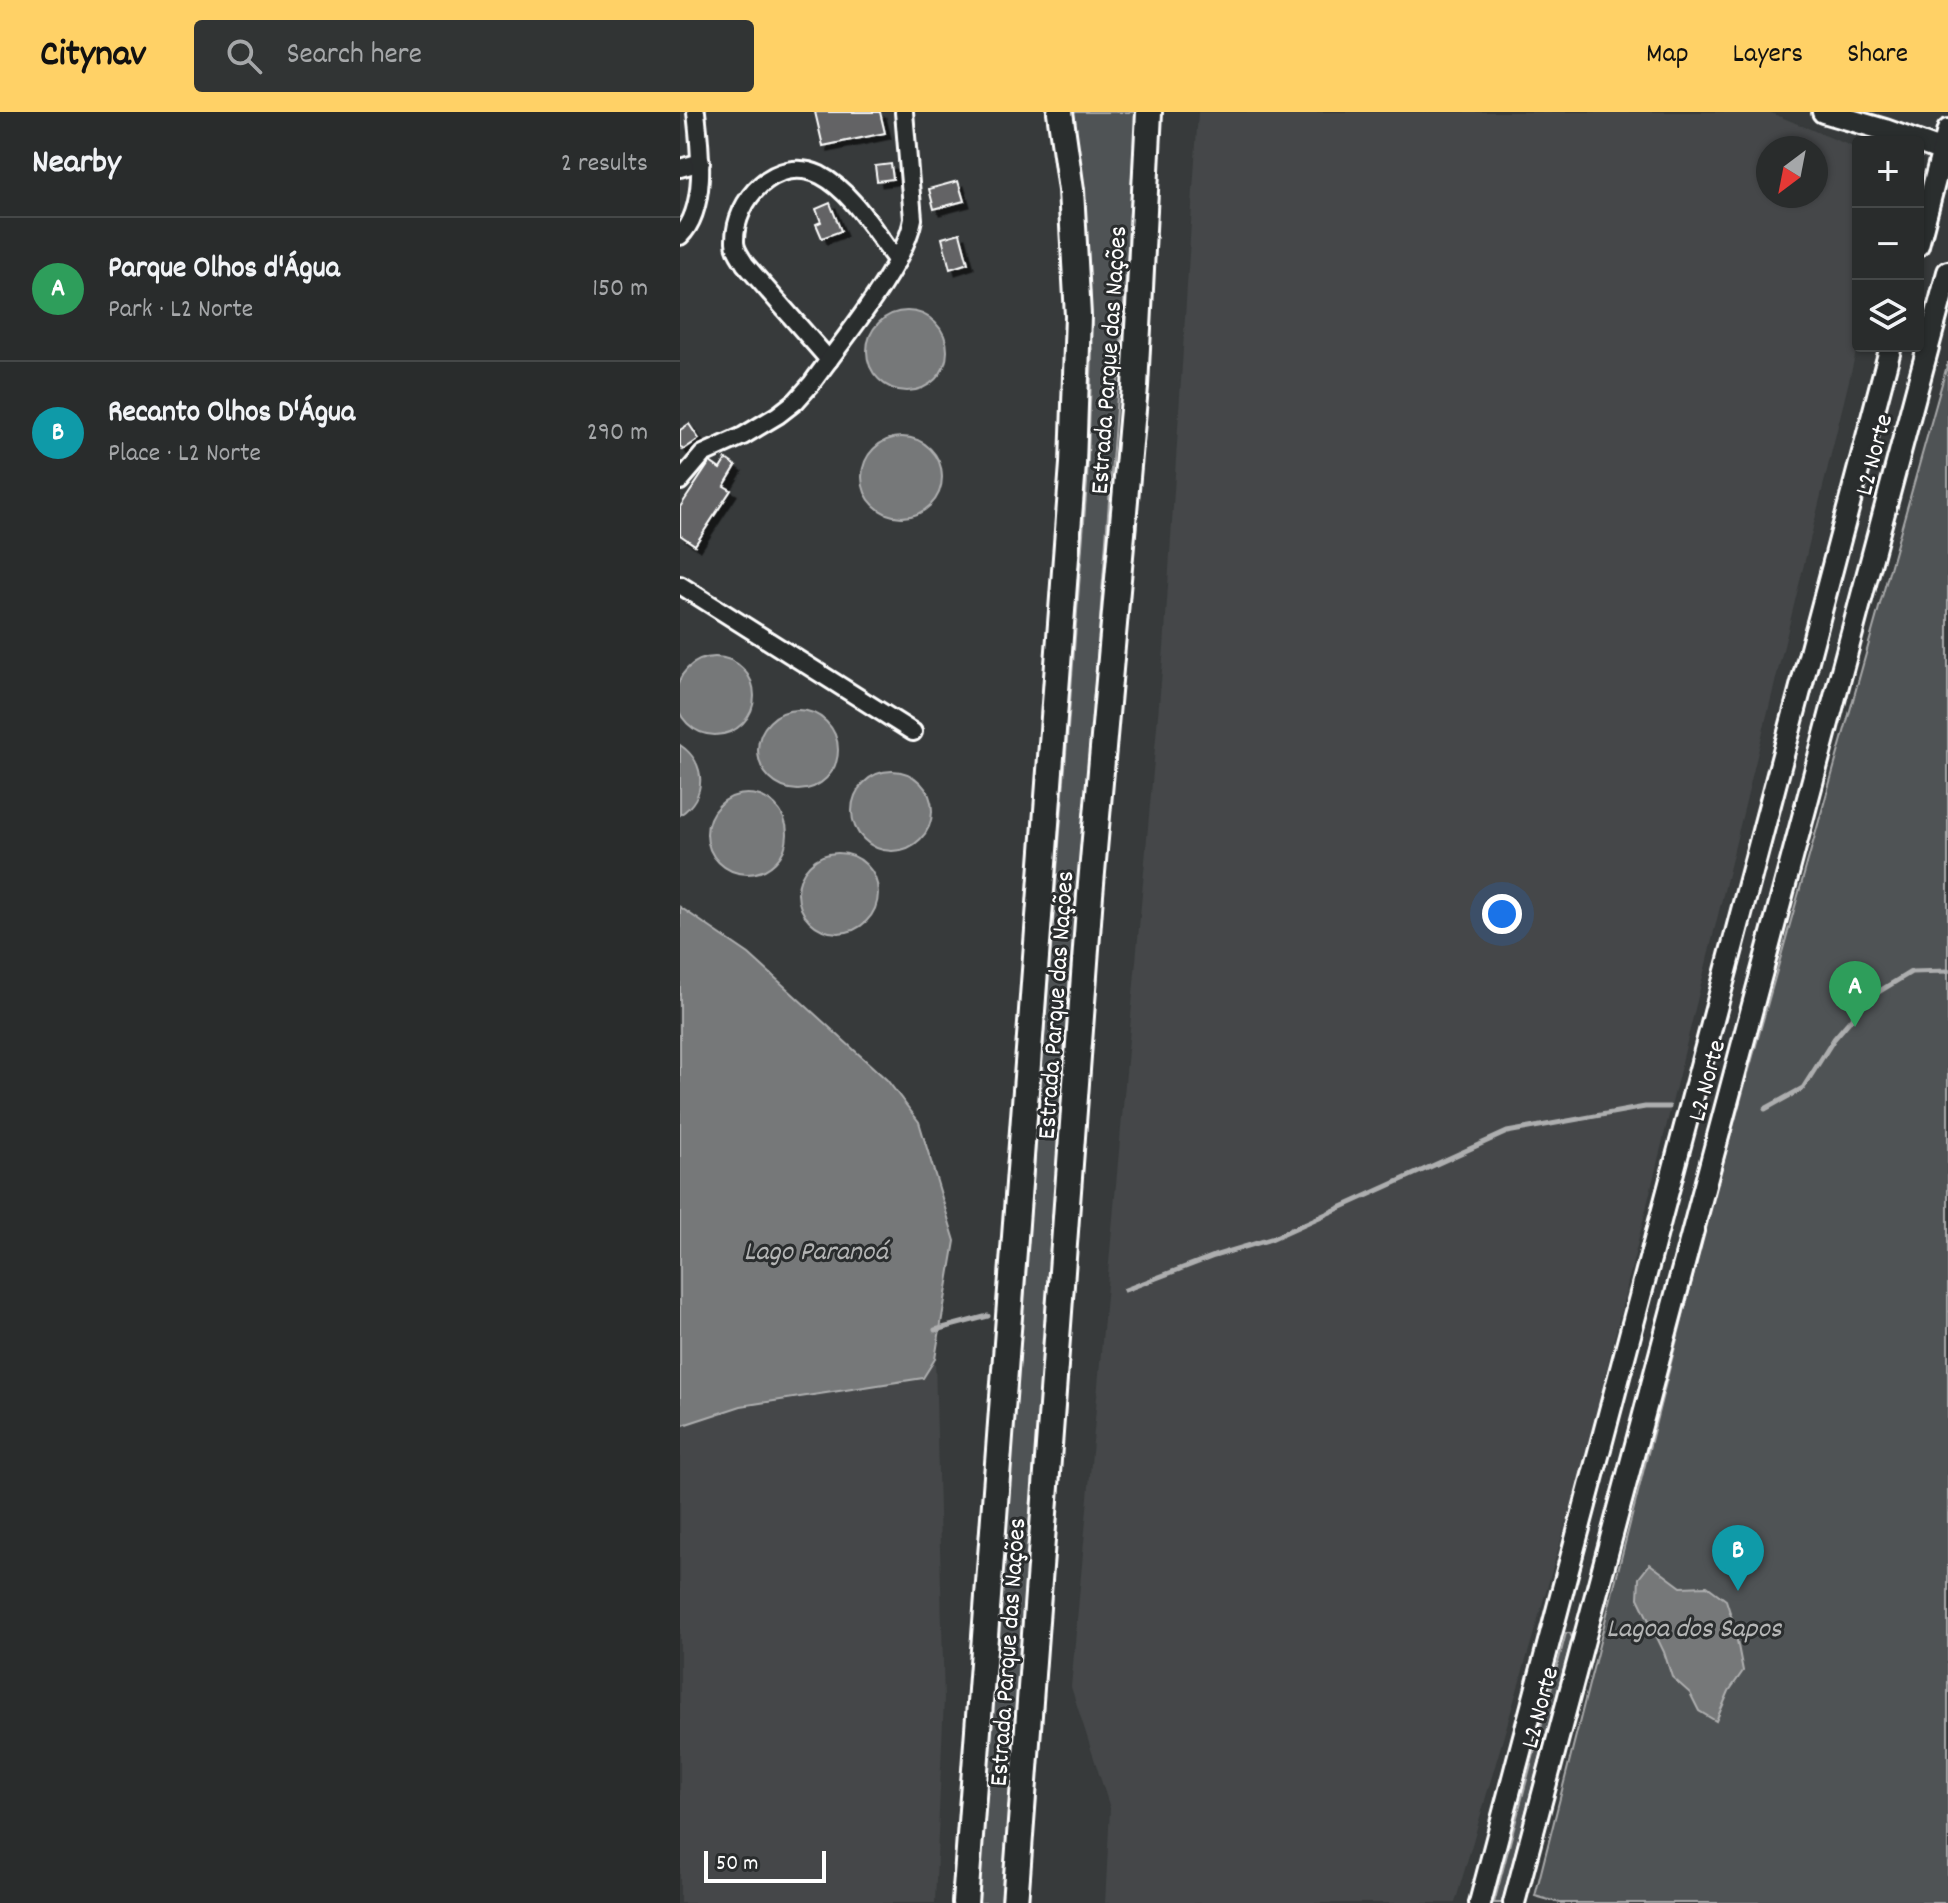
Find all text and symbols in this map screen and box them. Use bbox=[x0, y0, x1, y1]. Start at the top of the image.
search box bbox=[194, 20, 754, 92]
text: Citynav bbox=[40, 29, 146, 84]
icon: search bbox=[222, 34, 266, 78]
text: Search here bbox=[286, 35, 422, 78]
text: Map bbox=[1646, 36, 1689, 76]
text: Layers bbox=[1733, 36, 1803, 76]
text: Share bbox=[1847, 36, 1908, 76]
north arrow bbox=[1756, 136, 1828, 208]
map controls bbox=[1852, 136, 1924, 352]
button: + bbox=[1852, 136, 1924, 208]
text: Nearby bbox=[32, 140, 121, 189]
text: 2 results bbox=[561, 146, 648, 183]
button: − bbox=[1852, 208, 1924, 280]
street label: Estrada Parque das Nações bbox=[1083, 225, 1138, 496]
text: Parque Olhos d'Água bbox=[108, 249, 340, 292]
text: A bbox=[51, 271, 65, 308]
text: 150 m bbox=[592, 271, 648, 308]
button: layers bbox=[1852, 280, 1924, 352]
text: Park · L2 Norte bbox=[108, 292, 253, 329]
text: Recanto Olhos D'Água bbox=[108, 393, 355, 436]
street label: L2 Norte bbox=[1847, 410, 1904, 500]
text: B bbox=[52, 415, 64, 452]
text: 290 m bbox=[587, 415, 648, 452]
text: Place · L2 Norte bbox=[108, 436, 261, 473]
street label: Estrada Parque das Nações bbox=[1030, 870, 1085, 1141]
your location bbox=[1482, 894, 1522, 934]
pin: A bbox=[1829, 961, 1881, 1027]
street label: L2 Norte bbox=[1680, 1036, 1737, 1126]
water label: Lago Paranoá bbox=[744, 1234, 891, 1274]
street label: Estrada Parque das Nações bbox=[982, 1517, 1037, 1788]
pin: B bbox=[1712, 1525, 1764, 1591]
water label: Lagoa dos Sapos bbox=[1606, 1611, 1783, 1651]
street label: L2 Norte bbox=[1513, 1663, 1570, 1753]
scale bar bbox=[704, 1847, 826, 1883]
text: 50 m bbox=[716, 1849, 758, 1880]

